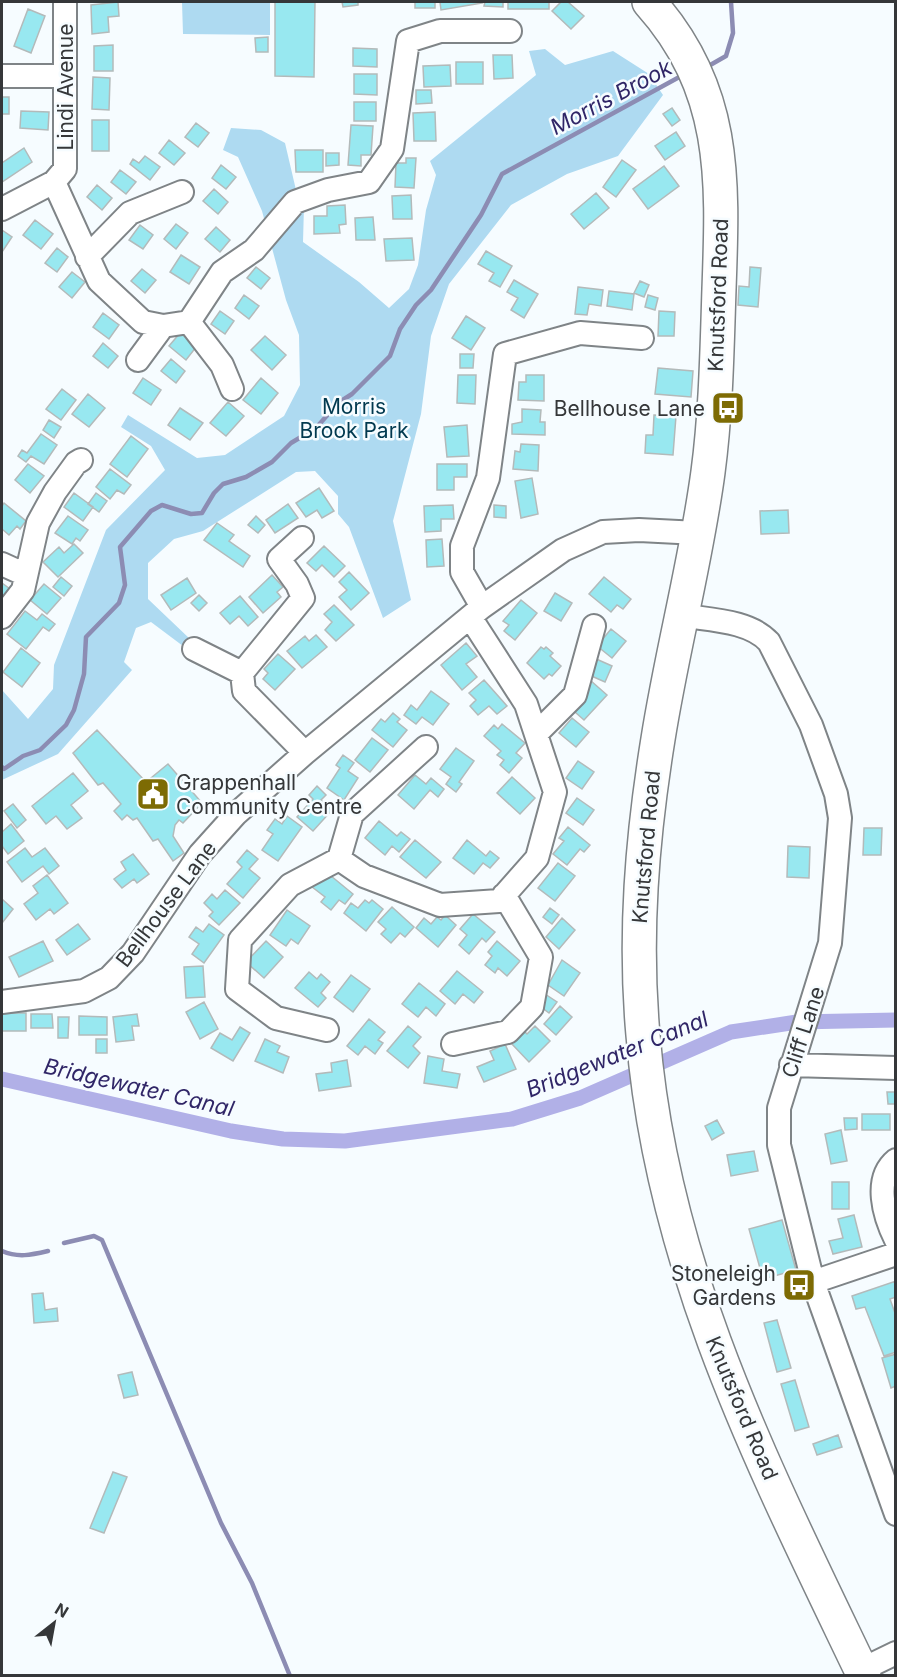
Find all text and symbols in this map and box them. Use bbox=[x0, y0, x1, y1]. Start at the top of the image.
street label: Lindi Avenue bbox=[53, 24, 78, 150]
water label: Morris Brook bbox=[546, 54, 677, 140]
street label: Knutsford Road bbox=[703, 218, 733, 372]
bus stop icon: Bellhouse Lane bbox=[710, 390, 746, 426]
park label: Morris Brook Park bbox=[300, 394, 409, 443]
place label: Bellhouse Lane bbox=[554, 396, 705, 421]
street label: Knutsford Road bbox=[627, 769, 665, 925]
place label: Grappenhall Community Centre bbox=[176, 770, 362, 819]
public building icon: Grappenhall Community Centre bbox=[135, 776, 171, 812]
street label: Bellhouse Lane bbox=[111, 836, 221, 972]
street label: Cliff Lane bbox=[777, 983, 829, 1081]
water label: Bridgewater Canal bbox=[522, 1005, 713, 1102]
water label: Bridgewater Canal bbox=[41, 1052, 237, 1122]
place label: Stoneleigh Gardens bbox=[671, 1261, 776, 1310]
bus stop icon: Stoneleigh Gardens bbox=[781, 1267, 817, 1303]
street label: Knutsford Road bbox=[701, 1333, 783, 1483]
north arrow bbox=[24, 1593, 84, 1653]
text: N bbox=[51, 1598, 72, 1622]

